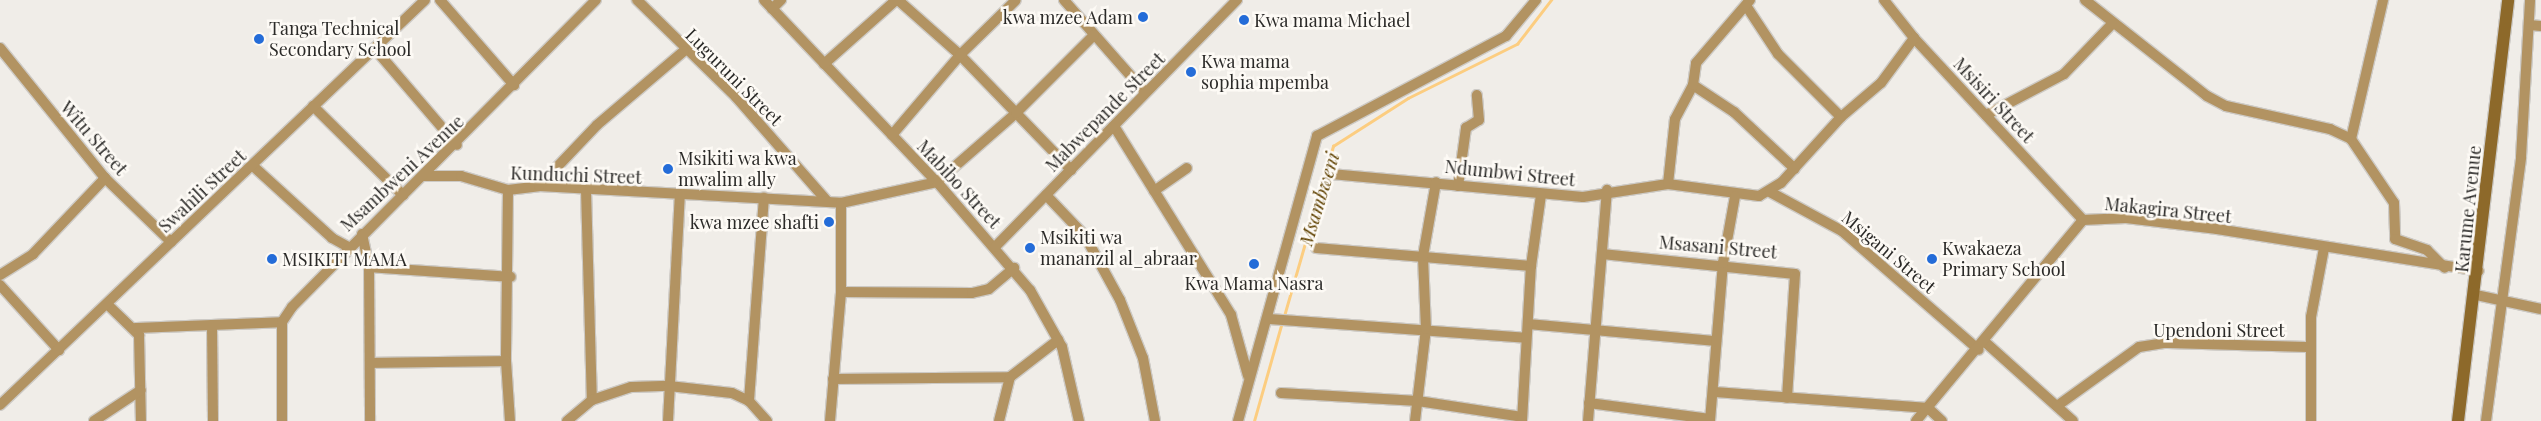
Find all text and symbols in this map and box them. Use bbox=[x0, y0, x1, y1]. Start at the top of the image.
place label: kwa mzee Adam bbox=[1002, 6, 1133, 28]
place label: Kwa mama Michael bbox=[1254, 9, 1411, 31]
marker: kwa mzee Adam bbox=[1137, 11, 1149, 23]
marker: Kwa mama Michael bbox=[1238, 14, 1250, 26]
place label: Tanga Technical Secondary School bbox=[269, 18, 412, 60]
street label: Luguruni Street bbox=[681, 24, 787, 130]
marker: Tanga Technical Secondary School bbox=[253, 33, 265, 45]
street label: Mabwepande Street bbox=[1041, 48, 1169, 176]
place label: Kwa mama sophia mpemba bbox=[1201, 51, 1329, 94]
street label: Msisiri Street bbox=[1949, 53, 2039, 147]
marker: Kwa mama sophia mpemba bbox=[1185, 66, 1197, 78]
street label: Witu Street bbox=[56, 97, 132, 179]
street label: Msambweni Avenue bbox=[336, 110, 468, 236]
street label: Mabibo Street bbox=[913, 135, 1005, 233]
street label: Karume Avenue bbox=[2451, 144, 2485, 274]
street label: Swahili Street bbox=[154, 145, 250, 237]
place label: Msikiti wa kwa mwalim ally bbox=[678, 148, 798, 190]
water label: Msambweni bbox=[1294, 150, 1344, 248]
street label: Ndumbwi Street bbox=[1444, 155, 1576, 191]
street label: Kunduchi Street bbox=[510, 162, 642, 188]
marker: Msikiti wa kwa mwalim ally bbox=[662, 163, 674, 175]
street label: Makagira Street bbox=[2103, 193, 2233, 227]
street label: Msigani Street bbox=[1838, 206, 1940, 298]
place label: kwa mzee shafti bbox=[689, 211, 819, 233]
marker: kwa mzee shafti bbox=[823, 216, 835, 228]
place label: Msikiti wa mananzil al_abraar bbox=[1040, 227, 1197, 270]
street label: Msasani Street bbox=[1658, 231, 1778, 263]
place label: Kwakaeza Primary School bbox=[1942, 238, 2066, 280]
marker: Msikiti wa mananzil al_abraar bbox=[1024, 242, 1036, 254]
place label: MSIKITI MAMA bbox=[282, 248, 407, 270]
marker: MSIKITI MAMA bbox=[266, 253, 278, 265]
marker: Kwakaeza Primary School bbox=[1926, 253, 1938, 265]
marker: Kwa Mama Nasra bbox=[1248, 258, 1260, 270]
place label: Kwa Mama Nasra bbox=[1184, 272, 1324, 294]
street label: Upendoni Street bbox=[2153, 319, 2285, 341]

